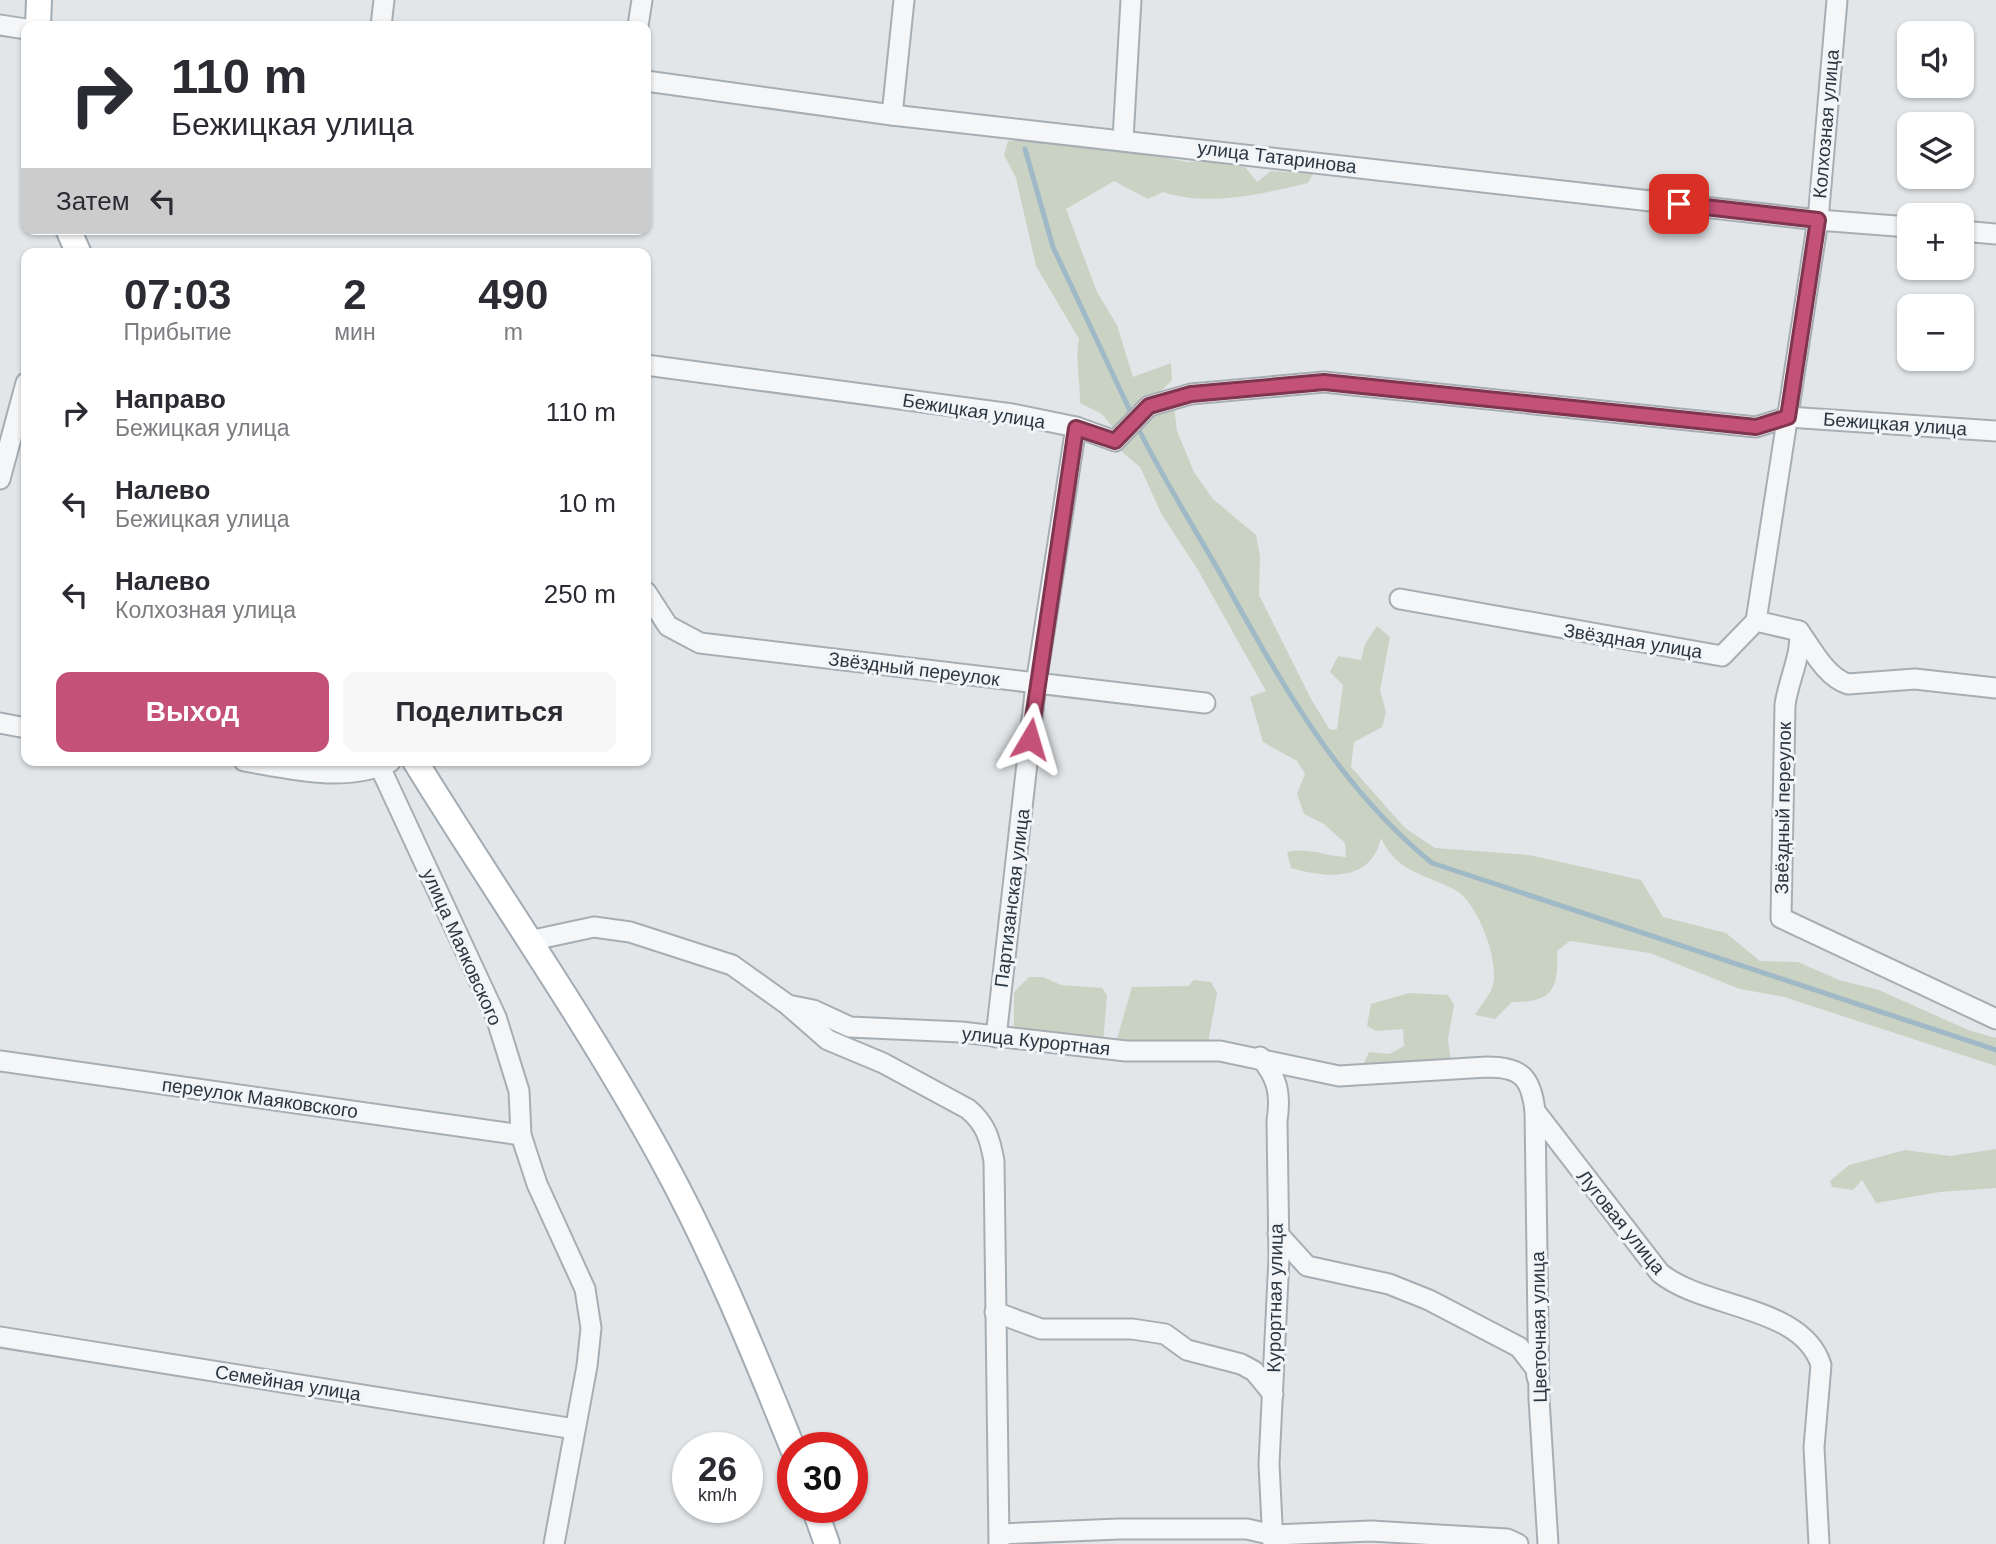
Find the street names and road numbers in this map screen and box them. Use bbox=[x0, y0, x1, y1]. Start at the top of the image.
street label: Колхозная улица bbox=[1809, 48, 1843, 199]
street label: улица Татаринова bbox=[1196, 137, 1358, 177]
street label: Бежицкая улица bbox=[901, 389, 1047, 433]
street label: Бежицкая улица bbox=[1822, 408, 1968, 440]
street label: Звёздная улица bbox=[1562, 620, 1704, 662]
street label: Звёздный переулок bbox=[827, 648, 1002, 690]
street label: Звёздный переулок bbox=[1771, 721, 1795, 894]
street label: Партизанская улица bbox=[991, 807, 1033, 989]
street label: улица Маяковского bbox=[418, 866, 506, 1028]
street label: улица Курортная bbox=[961, 1023, 1111, 1059]
street label: переулок Маяковского bbox=[161, 1074, 359, 1122]
street label: Луговая улица bbox=[1573, 1166, 1670, 1278]
street label: Курортная улица bbox=[1263, 1223, 1287, 1373]
street label: Цветочная улица bbox=[1527, 1251, 1551, 1403]
street label: Семейная улица bbox=[214, 1361, 363, 1405]

